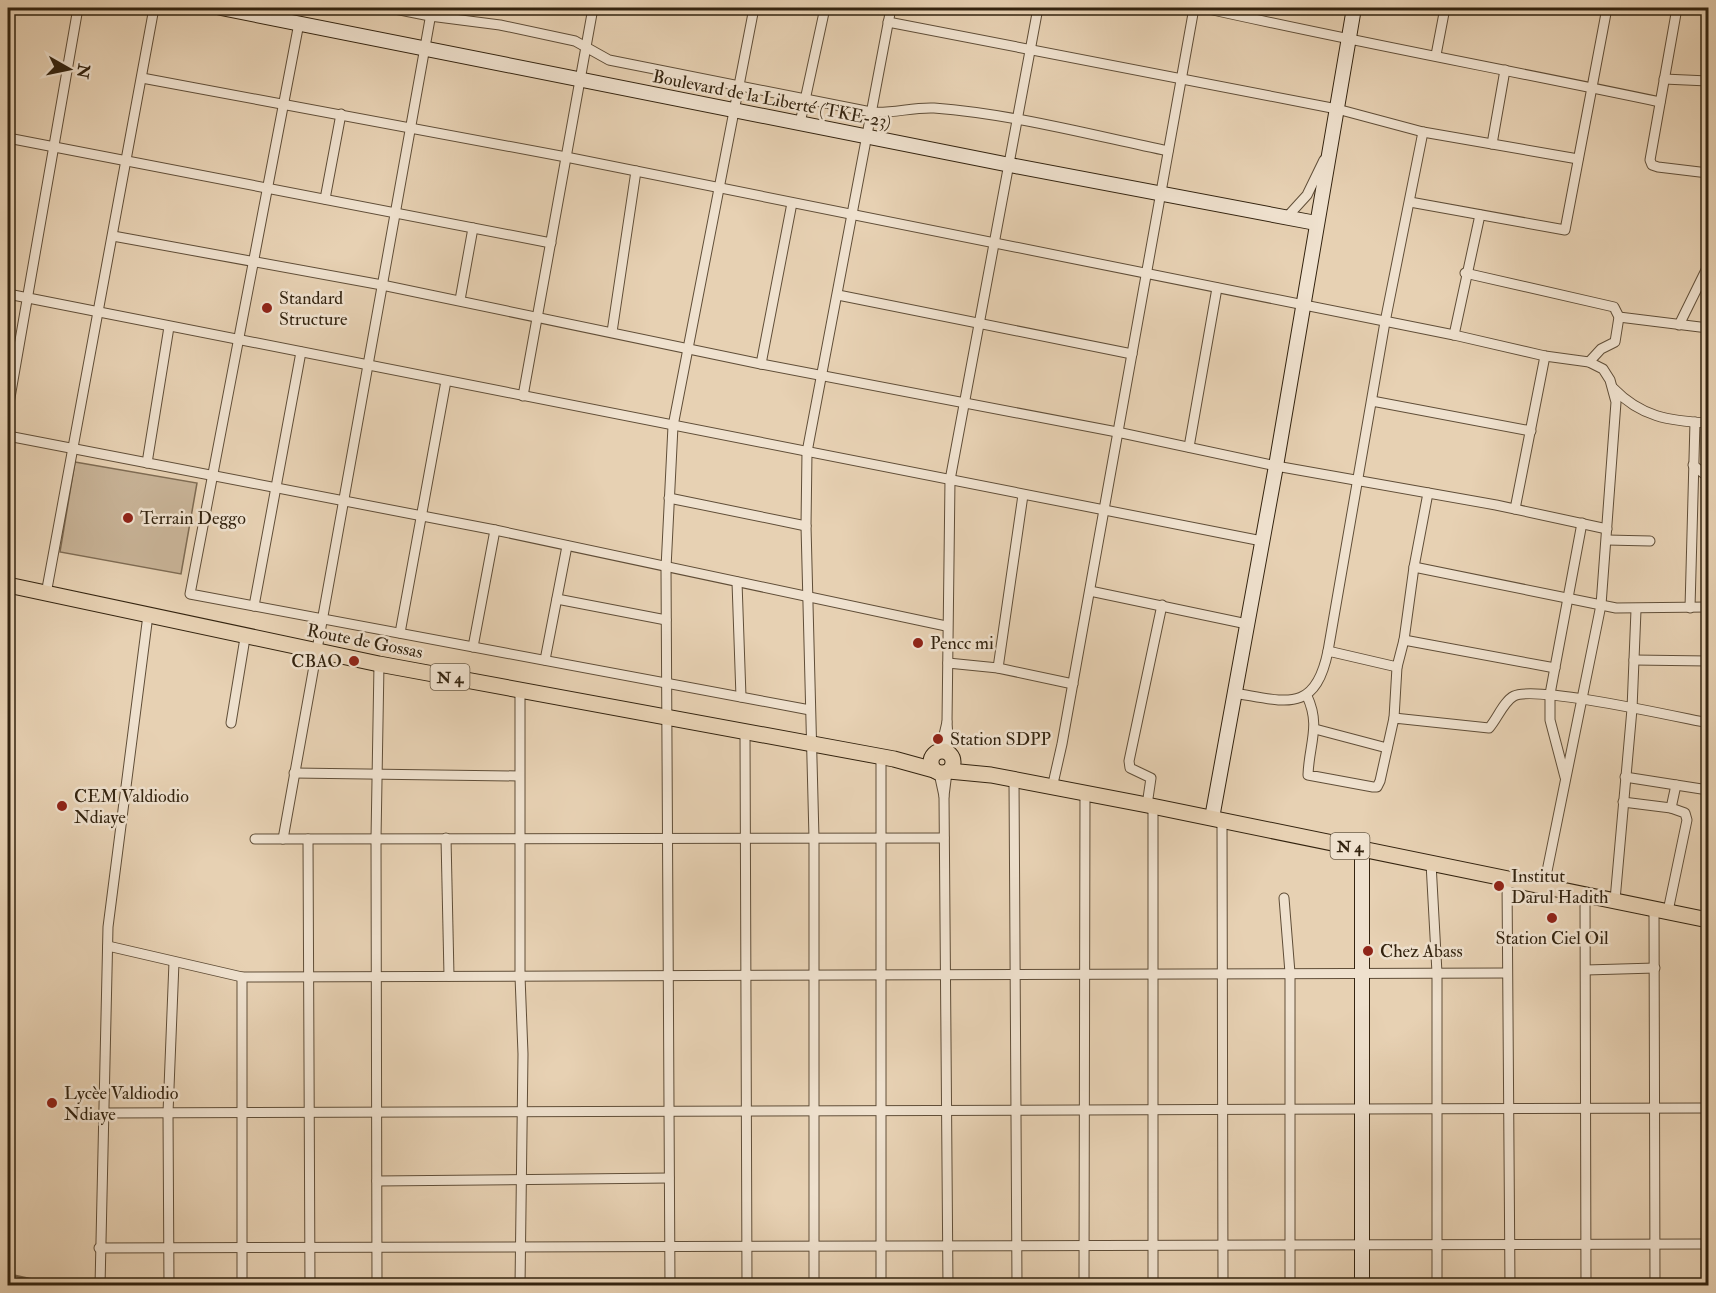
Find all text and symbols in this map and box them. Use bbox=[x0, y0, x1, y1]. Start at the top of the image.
north arrow bbox=[39, 39, 99, 99]
text: N bbox=[72, 62, 94, 80]
street label: Boulevard de la Liberté (TKE-23) bbox=[651, 65, 893, 134]
place label: Standard Structure bbox=[279, 287, 348, 331]
marker: Standard Structure bbox=[260, 301, 274, 315]
place label: Terrain Deggo bbox=[140, 507, 246, 530]
marker: Terrain Deggo bbox=[121, 511, 135, 525]
street label: Route de Gossas bbox=[305, 619, 425, 664]
place label: Pencc mi bbox=[930, 632, 994, 655]
marker: Pencc mi bbox=[911, 636, 925, 650]
place label: CBAO bbox=[291, 650, 342, 673]
marker: CBAO bbox=[347, 654, 361, 668]
road number: N 4 bbox=[430, 664, 470, 690]
place label: Station SDPP bbox=[950, 728, 1052, 751]
marker: Station SDPP bbox=[931, 732, 945, 746]
place label: CEM Valdiodio Ndiaye bbox=[74, 785, 189, 829]
marker: CEM Valdiodio Ndiaye bbox=[55, 799, 69, 813]
road number: N 4 bbox=[1330, 833, 1370, 859]
place label: Institut Darul Hadith bbox=[1511, 865, 1609, 909]
marker: Institut Darul Hadith bbox=[1492, 879, 1506, 893]
marker: Station Ciel Oil bbox=[1545, 911, 1559, 925]
place label: Station Ciel Oil bbox=[1495, 927, 1609, 950]
place label: Chez Abass bbox=[1380, 940, 1463, 963]
marker: Chez Abass bbox=[1361, 944, 1375, 958]
place label: Lycèe Valdiodio Ndiaye bbox=[64, 1082, 179, 1126]
marker: Lycèe Valdiodio Ndiaye bbox=[45, 1096, 59, 1110]

